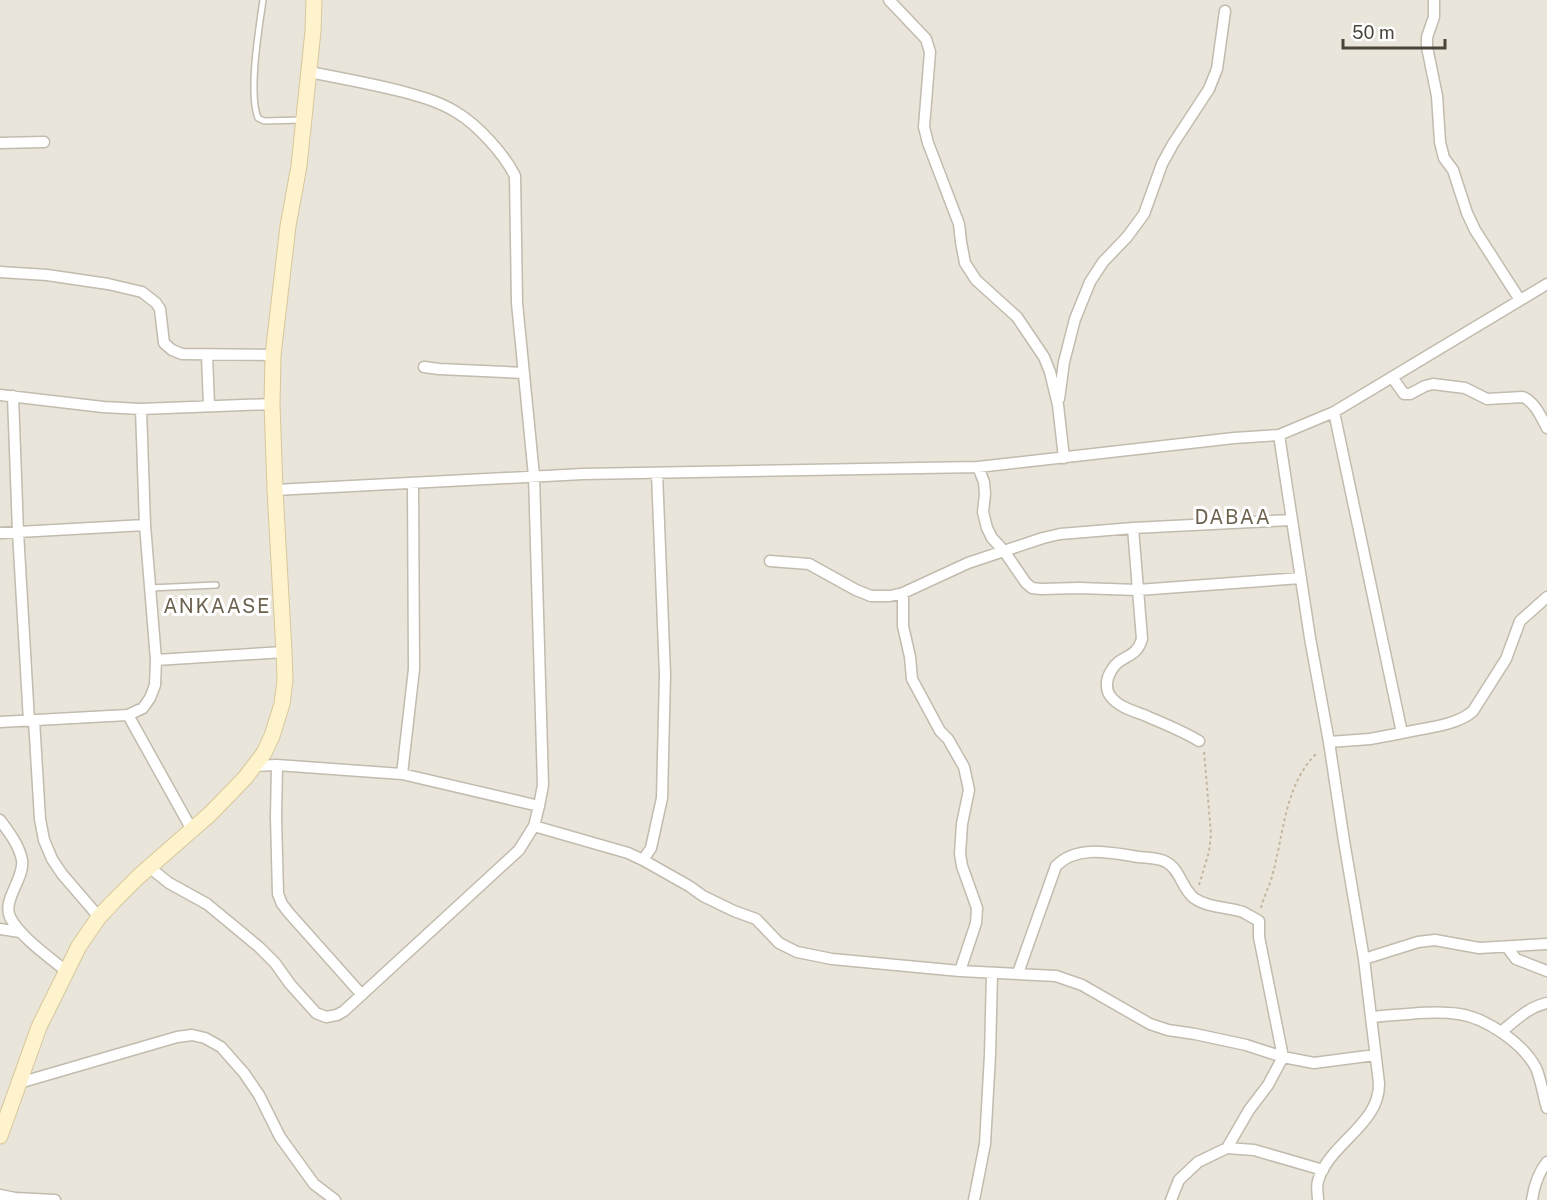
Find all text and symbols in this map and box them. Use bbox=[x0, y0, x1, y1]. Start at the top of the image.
scale bar bbox=[1343, 12, 1445, 50]
text: 50 m bbox=[1352, 22, 1395, 43]
district label: DABAA bbox=[1195, 505, 1271, 529]
district label: ANKAASE bbox=[163, 594, 271, 618]

